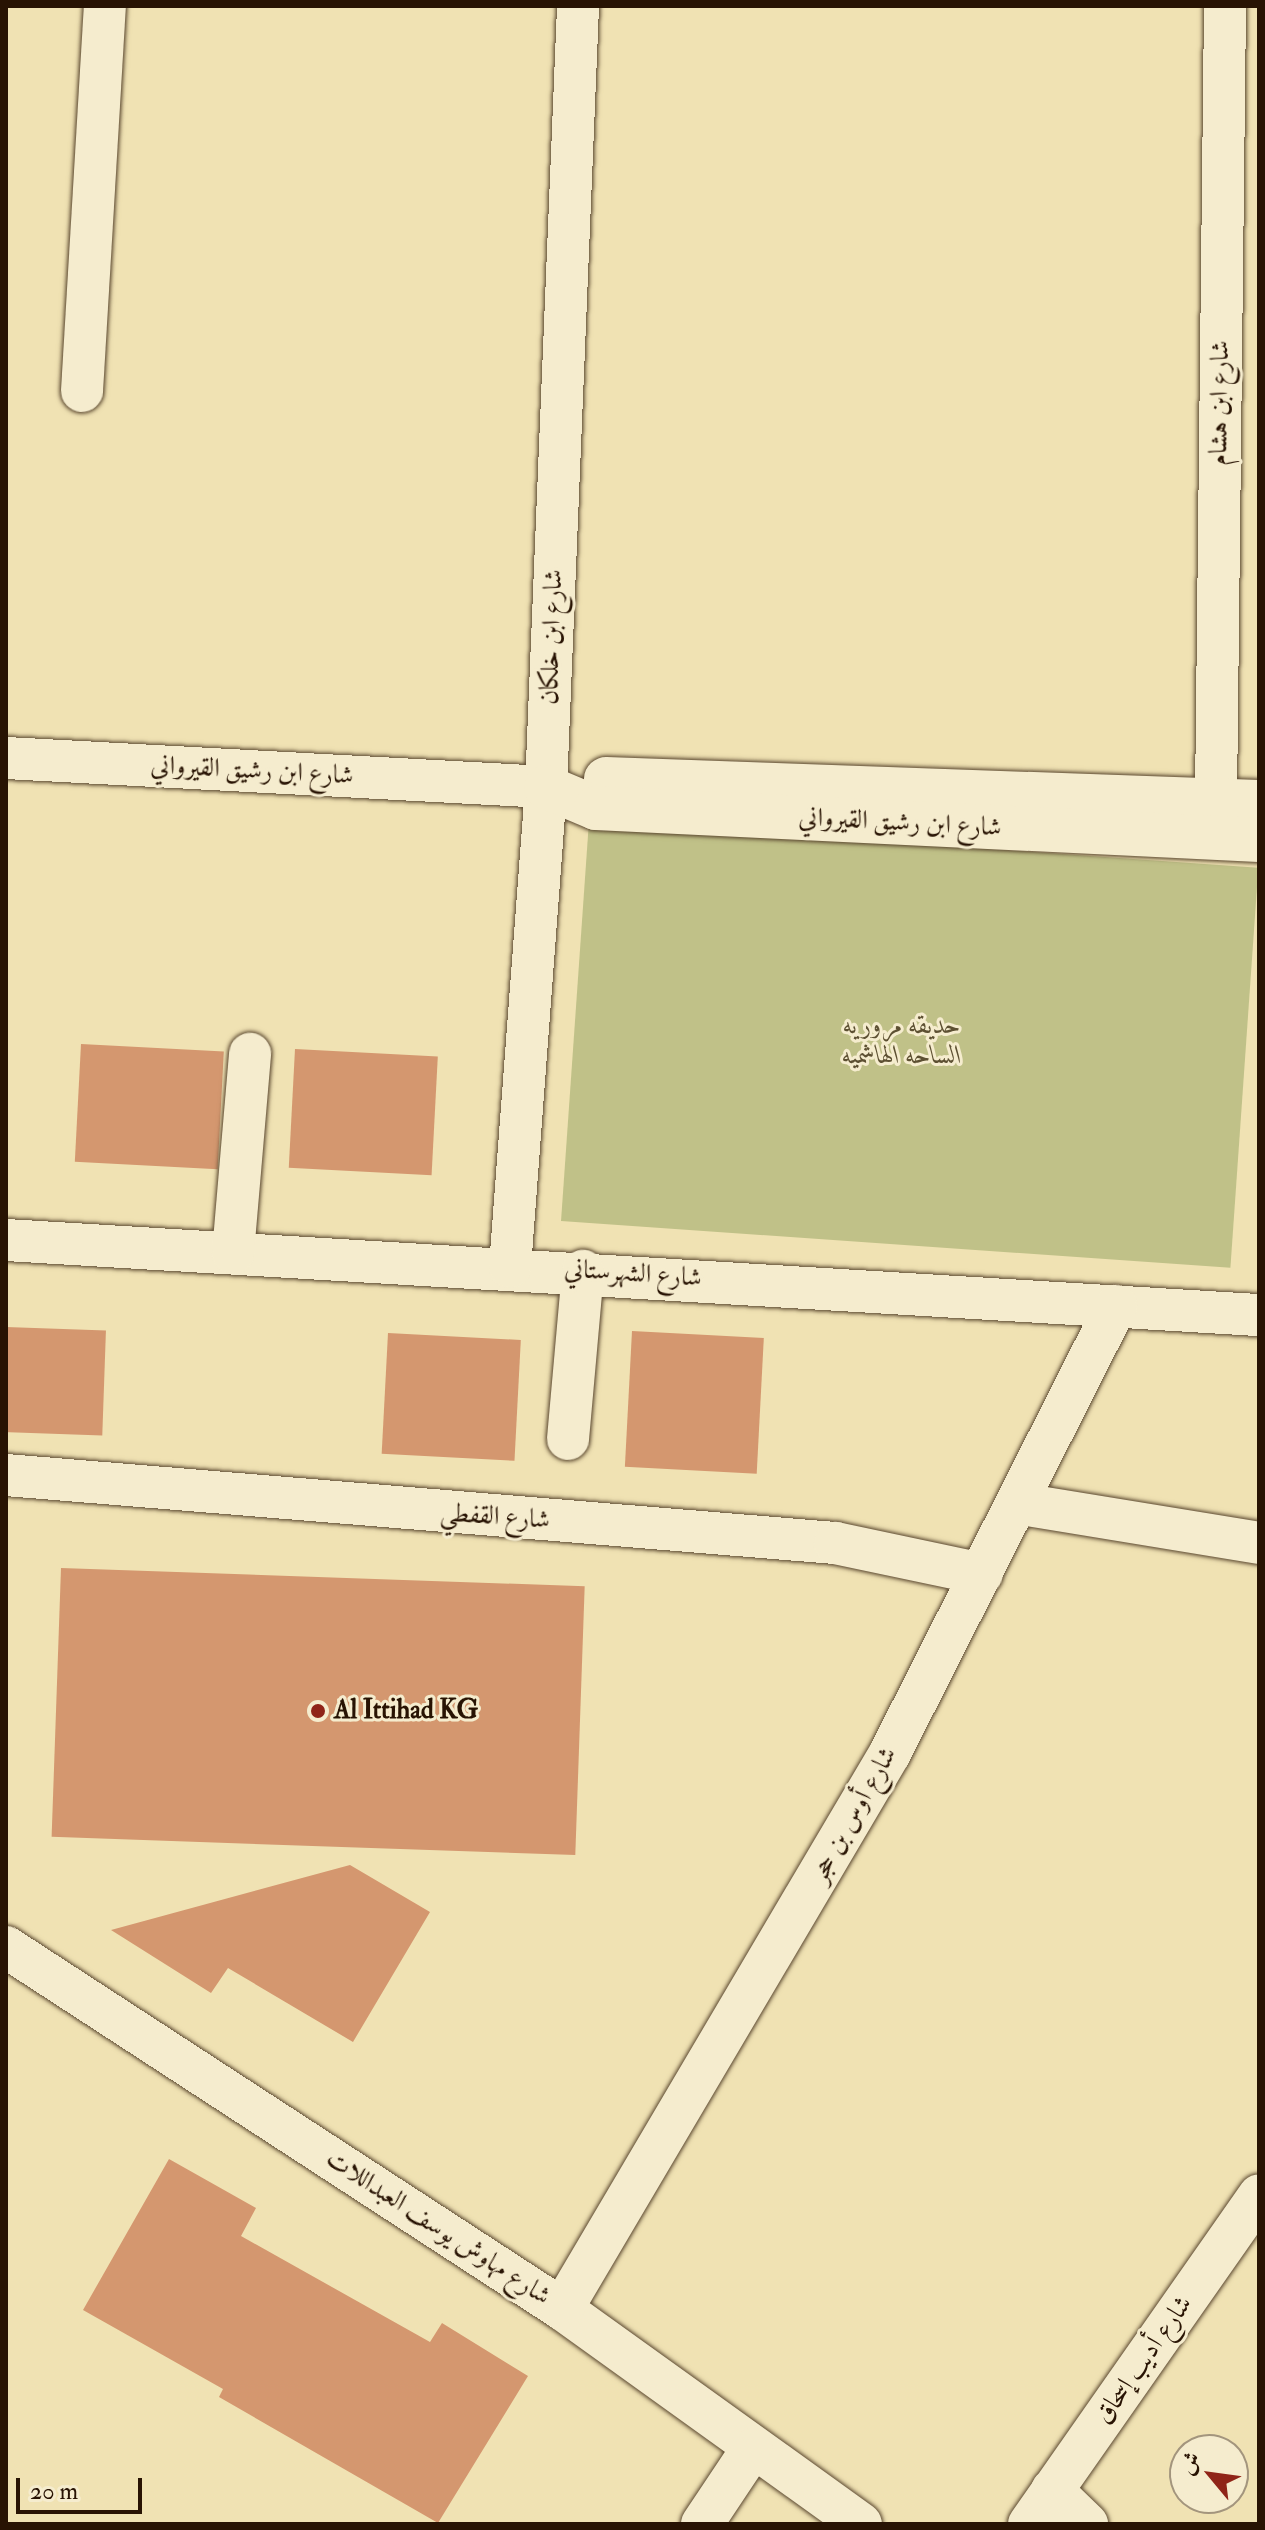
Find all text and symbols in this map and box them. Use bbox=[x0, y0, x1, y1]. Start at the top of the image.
street label: شارع ابن هشام bbox=[1203, 340, 1237, 466]
street label: شارع ابن خلكان bbox=[534, 569, 570, 705]
street label: شارع ابن رشيق القيرواني bbox=[150, 750, 354, 792]
street label: شارع ابن رشيق القيرواني bbox=[798, 802, 1002, 844]
park label: حديقه مروريه الساحه الهاشميه bbox=[842, 1010, 962, 1072]
street label: شارع الشهرستاني bbox=[563, 1254, 703, 1294]
street label: شارع القفطي bbox=[439, 1498, 551, 1536]
place label: Al Ittihad KG bbox=[334, 1695, 478, 1727]
marker: Al Ittihad KG bbox=[309, 1702, 327, 1720]
street label: شارع أوس بن حجر bbox=[804, 1742, 904, 1888]
street label: شارع مهاوش يوسف العبداللات bbox=[320, 2144, 556, 2312]
street label: شارع أديب إسحاق bbox=[1088, 2290, 1200, 2430]
north arrow bbox=[1169, 2434, 1249, 2514]
text: ش bbox=[1172, 2447, 1207, 2480]
scale bar bbox=[20, 2462, 146, 2512]
text: 20 m bbox=[30, 2476, 78, 2507]

